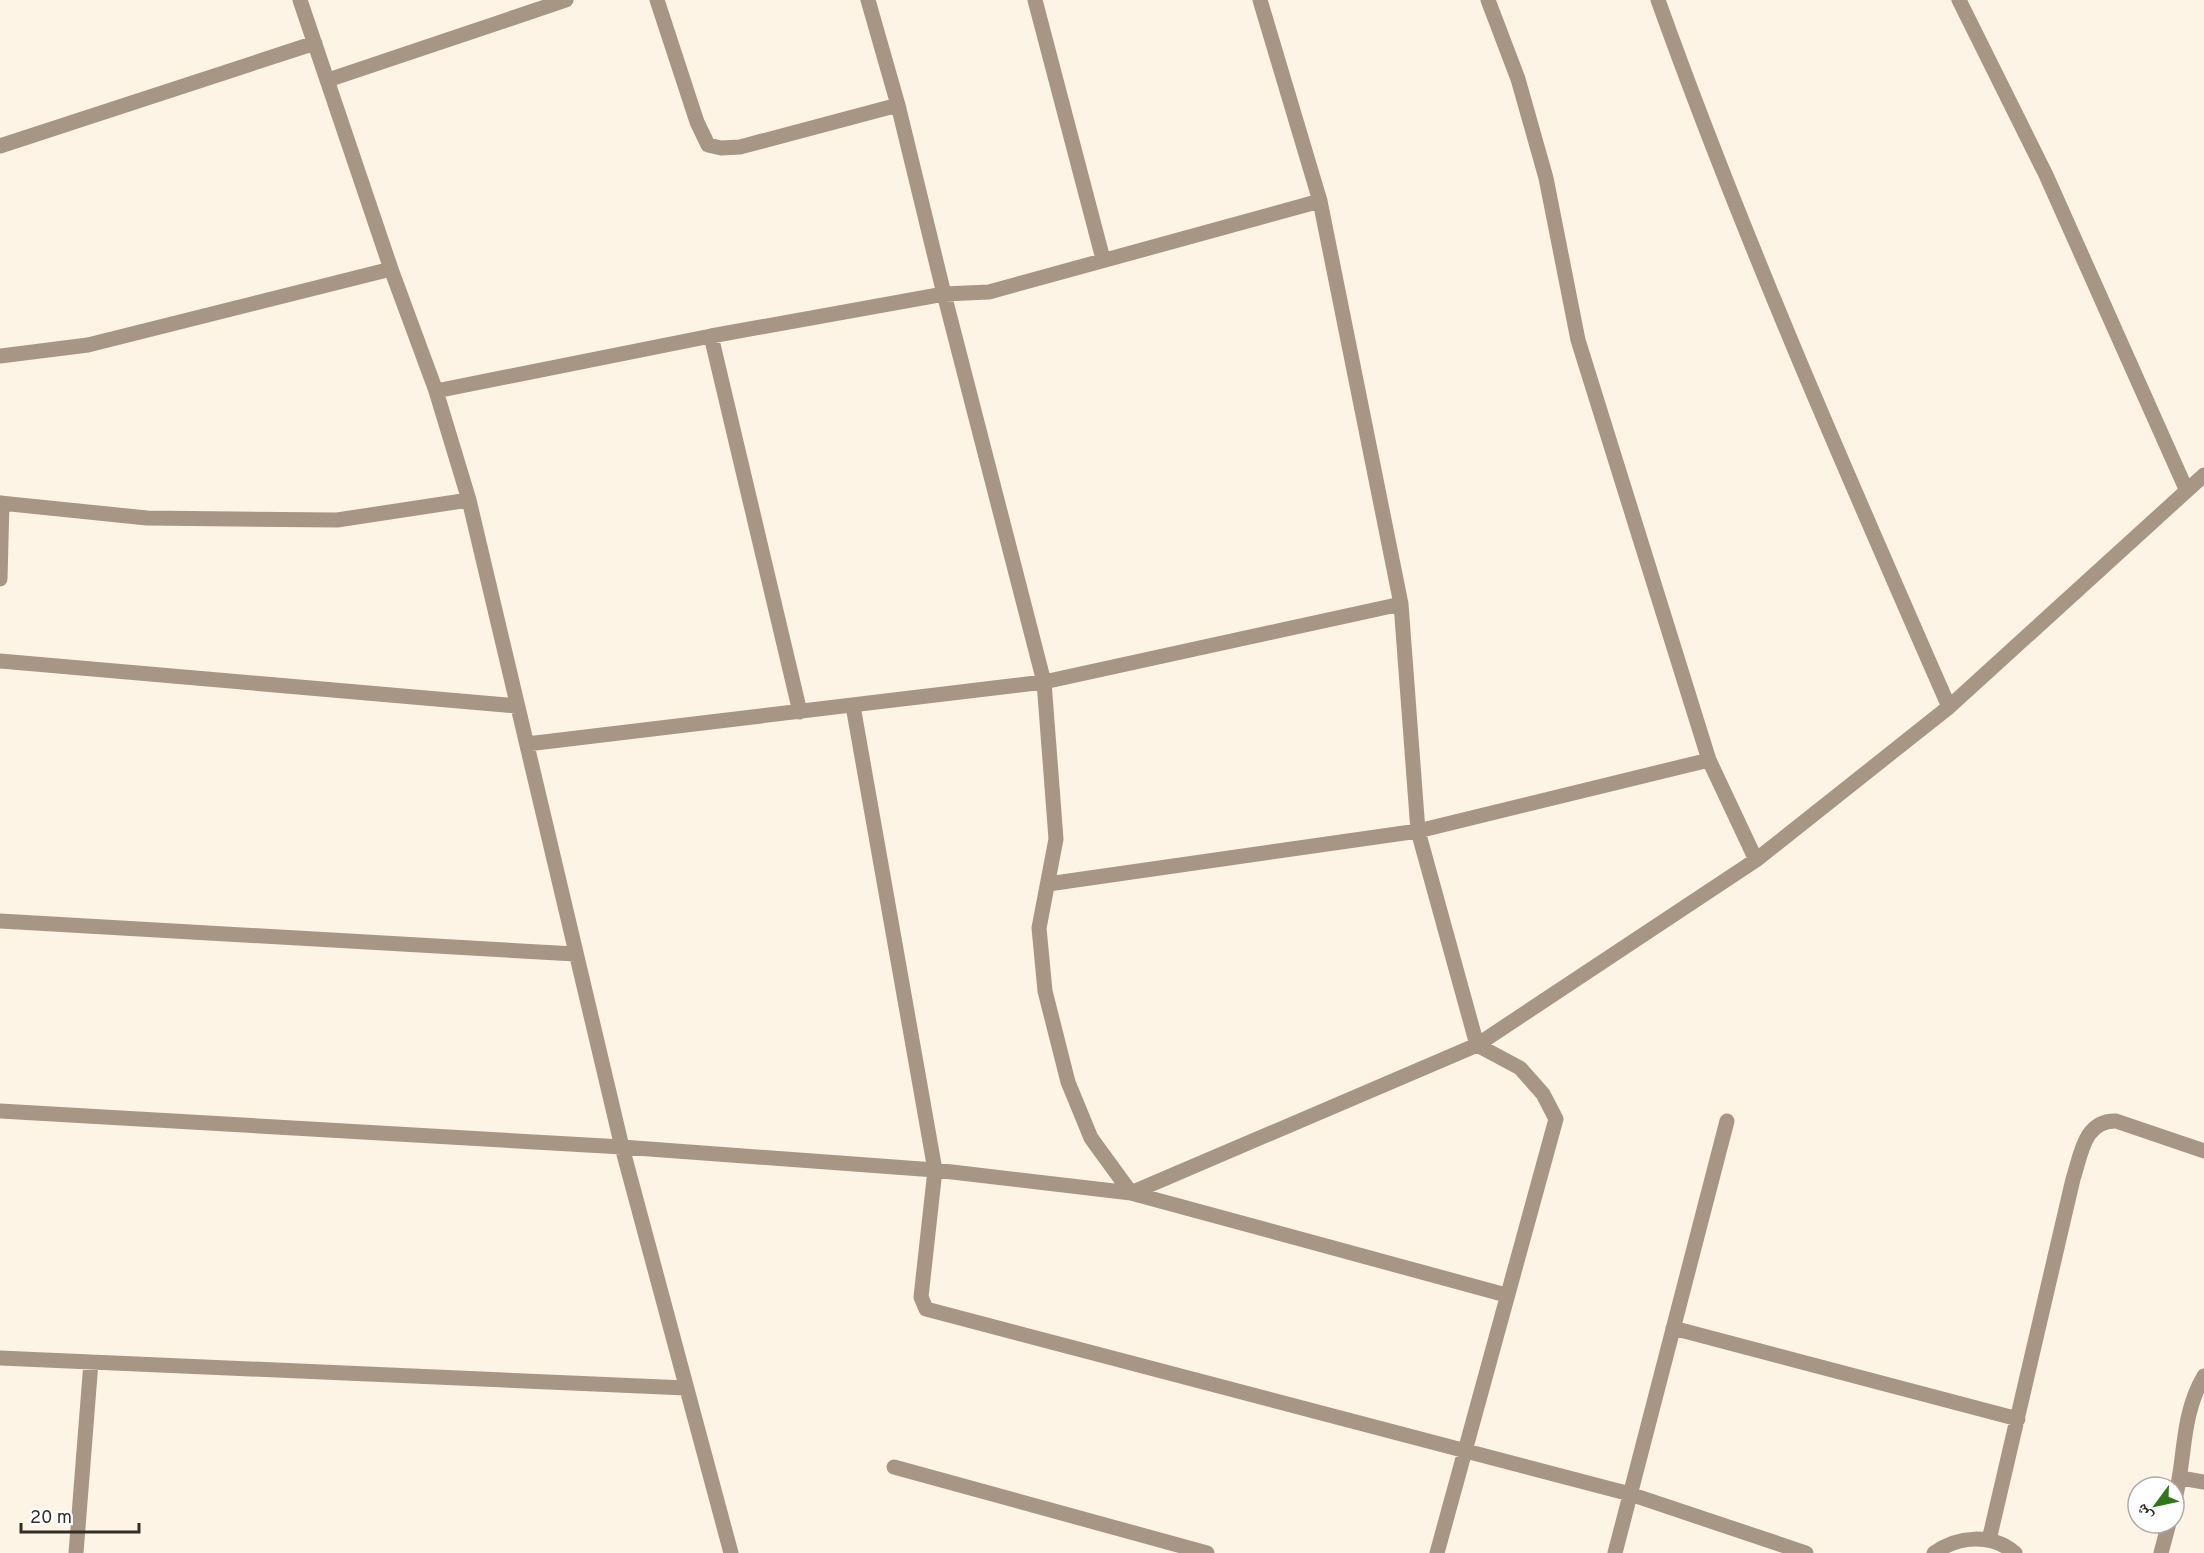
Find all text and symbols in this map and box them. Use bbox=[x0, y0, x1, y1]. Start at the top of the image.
north arrow bbox=[2126, 1475, 2186, 1535]
scale bar bbox=[21, 1496, 140, 1534]
text: ش bbox=[2132, 1499, 2158, 1525]
text: 20 m bbox=[30, 1507, 72, 1530]

